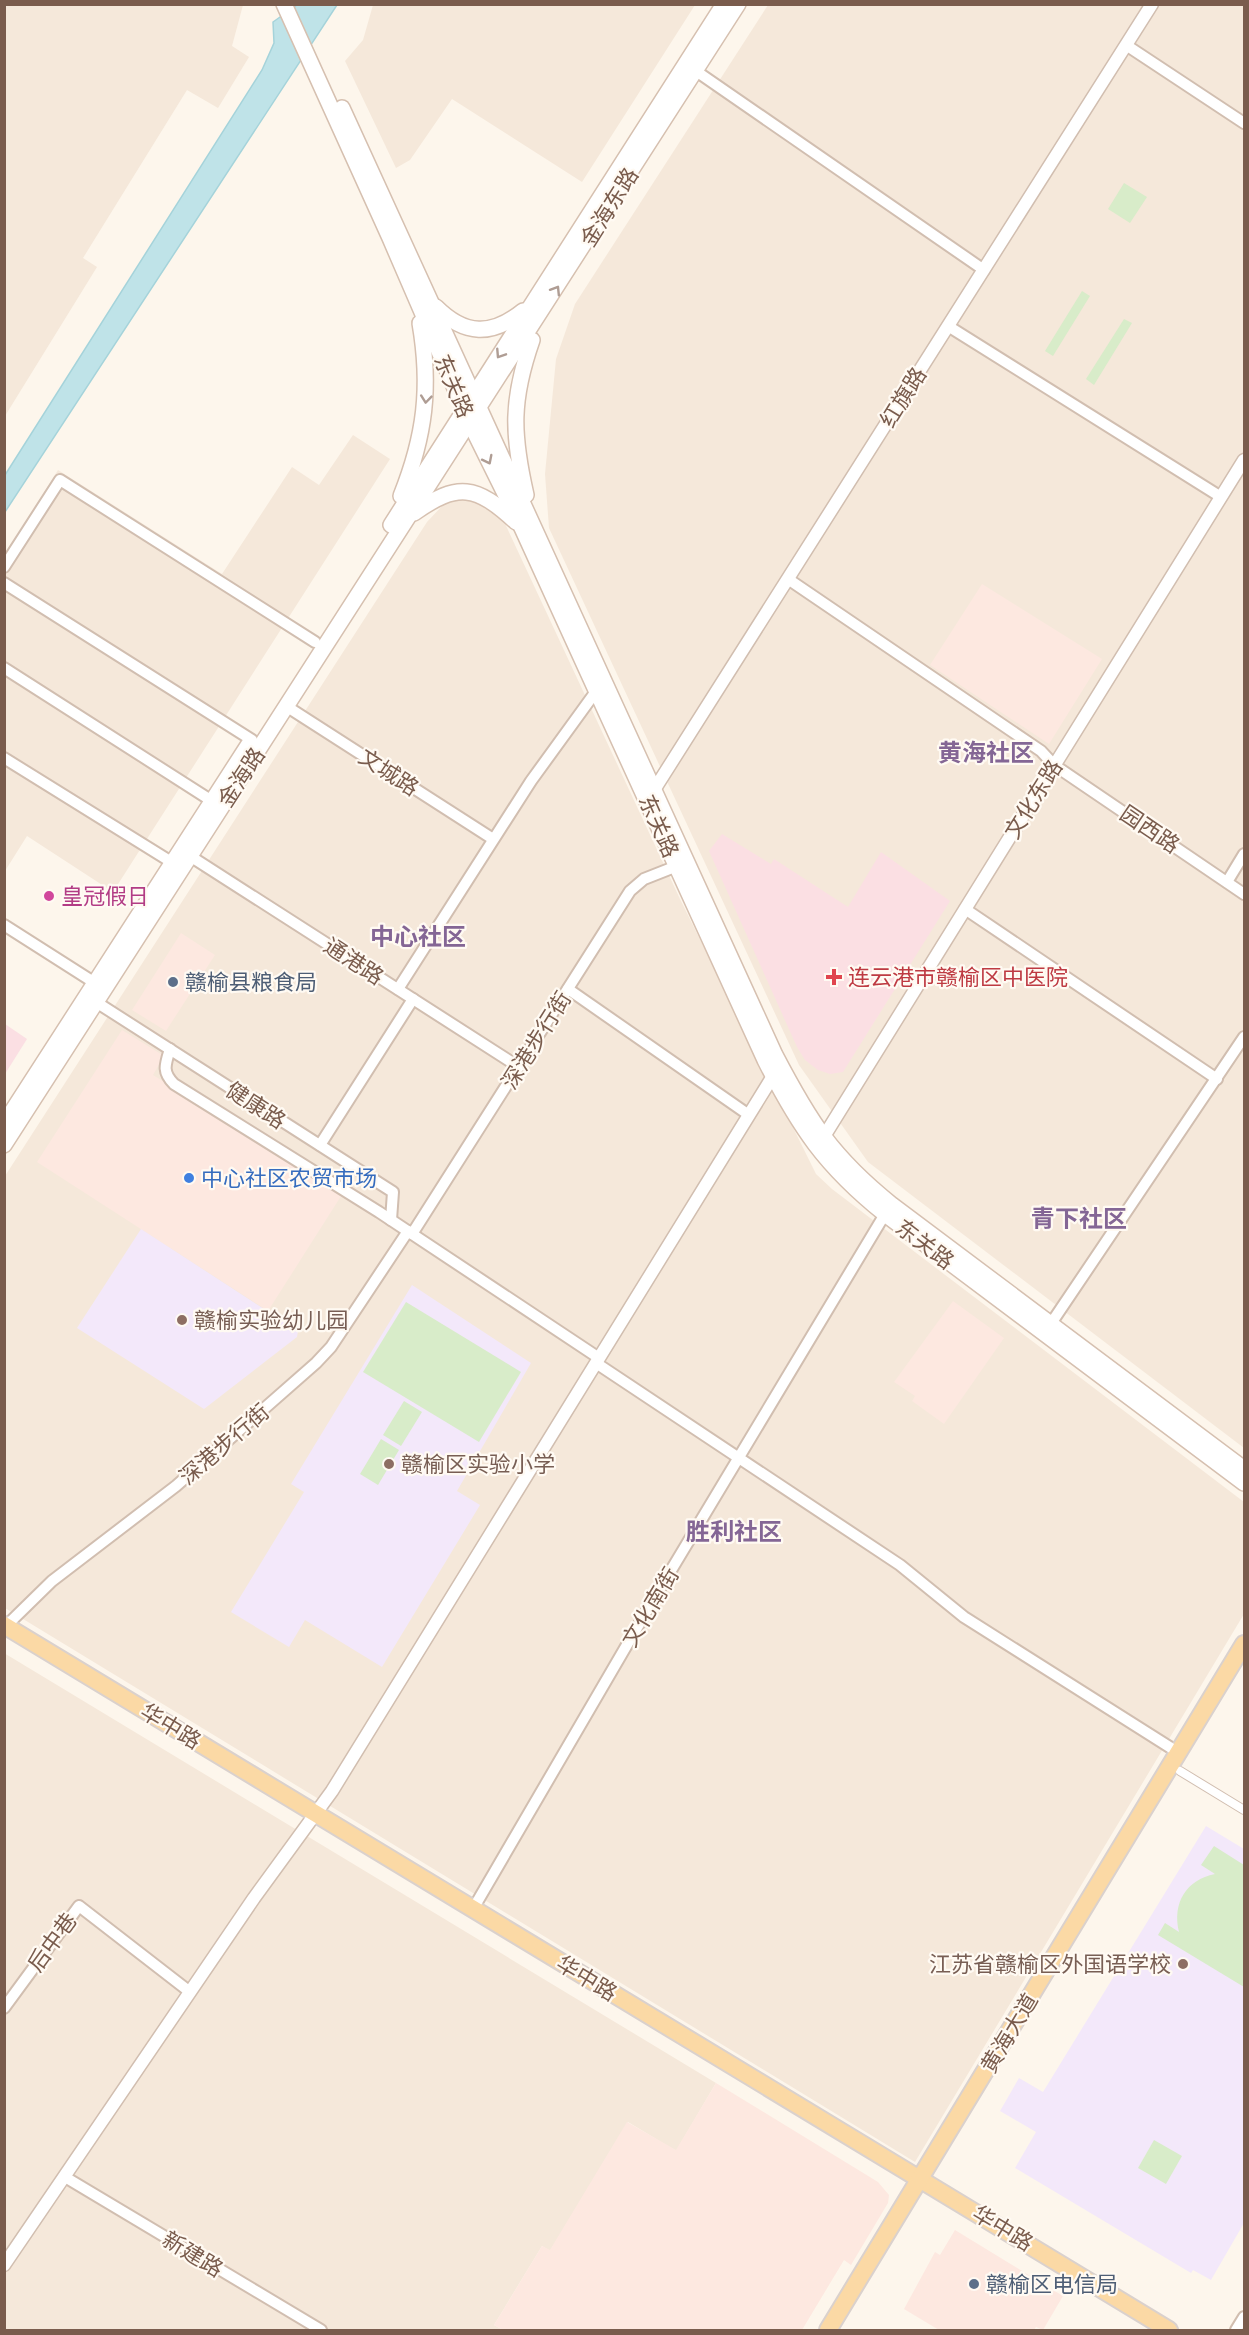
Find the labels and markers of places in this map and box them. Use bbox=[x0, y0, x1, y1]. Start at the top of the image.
place label: 皇冠假日 bbox=[61, 882, 149, 910]
marker: 皇冠假日 bbox=[42, 889, 56, 903]
place label: 连云港市赣榆区中医院 bbox=[848, 963, 1068, 991]
place label: 赣榆县粮食局 bbox=[185, 968, 317, 996]
marker: 连云港市赣榆区中医院 bbox=[825, 968, 843, 986]
marker: 赣榆县粮食局 bbox=[166, 975, 180, 989]
place label: 中心社区农贸市场 bbox=[201, 1164, 377, 1192]
marker: 中心社区农贸市场 bbox=[182, 1171, 196, 1185]
place label: 赣榆实验幼儿园 bbox=[194, 1306, 348, 1334]
marker: 赣榆实验幼儿园 bbox=[175, 1313, 189, 1327]
place label: 赣榆区实验小学 bbox=[401, 1450, 555, 1478]
marker: 赣榆区实验小学 bbox=[382, 1457, 396, 1471]
place label: 江苏省赣榆区外国语学校 bbox=[929, 1950, 1171, 1978]
marker: 江苏省赣榆区外国语学校 bbox=[1176, 1957, 1190, 1971]
place label: 赣榆区电信局 bbox=[986, 2270, 1118, 2298]
marker: 赣榆区电信局 bbox=[967, 2277, 981, 2291]

